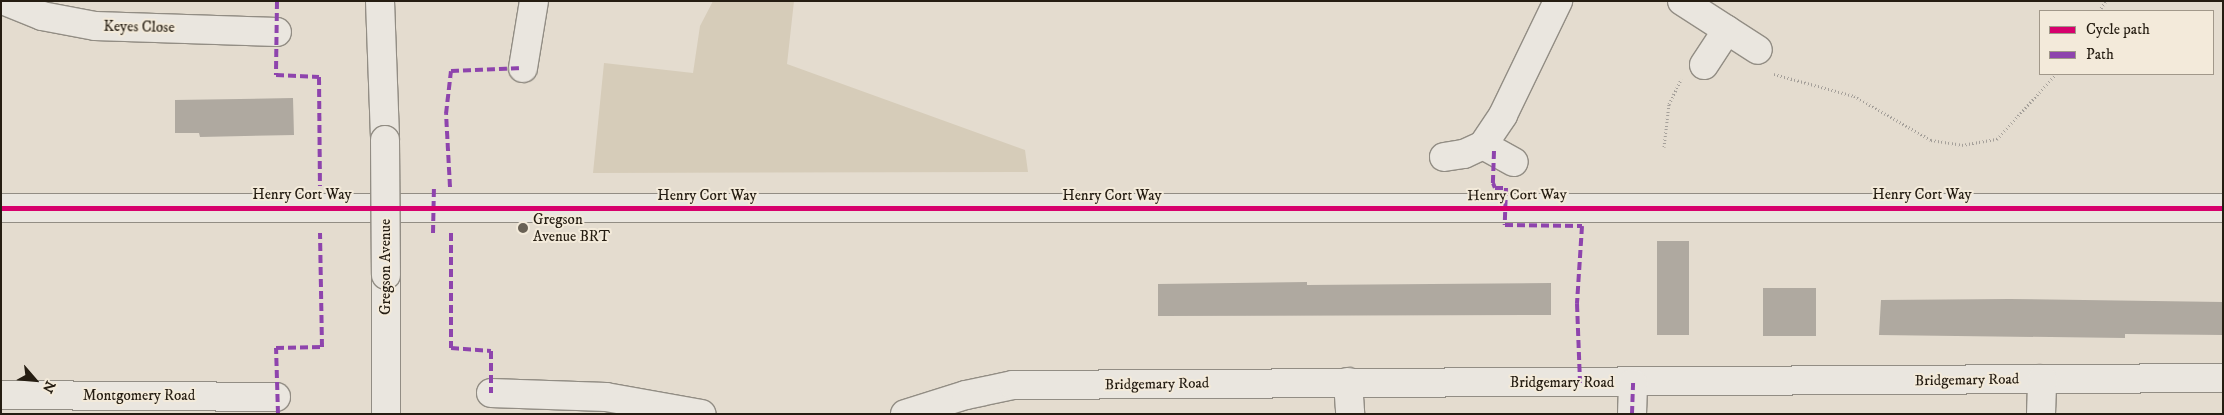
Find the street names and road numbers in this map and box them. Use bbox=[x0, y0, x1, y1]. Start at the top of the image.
street label: Keyes Close bbox=[103, 17, 175, 37]
street label: Henry Cort Way bbox=[1467, 185, 1567, 205]
street label: Henry Cort Way bbox=[252, 186, 352, 204]
street label: Henry Cort Way bbox=[1872, 186, 1972, 204]
street label: Henry Cort Way bbox=[657, 187, 757, 205]
street label: Henry Cort Way bbox=[1062, 187, 1162, 205]
street label: Gregson Avenue bbox=[377, 219, 395, 315]
street label: Bridgemary Road bbox=[1915, 370, 2019, 390]
street label: Bridgemary Road bbox=[1105, 374, 1209, 394]
street label: Bridgemary Road bbox=[1510, 374, 1614, 392]
street label: Montgomery Road bbox=[83, 387, 195, 405]

